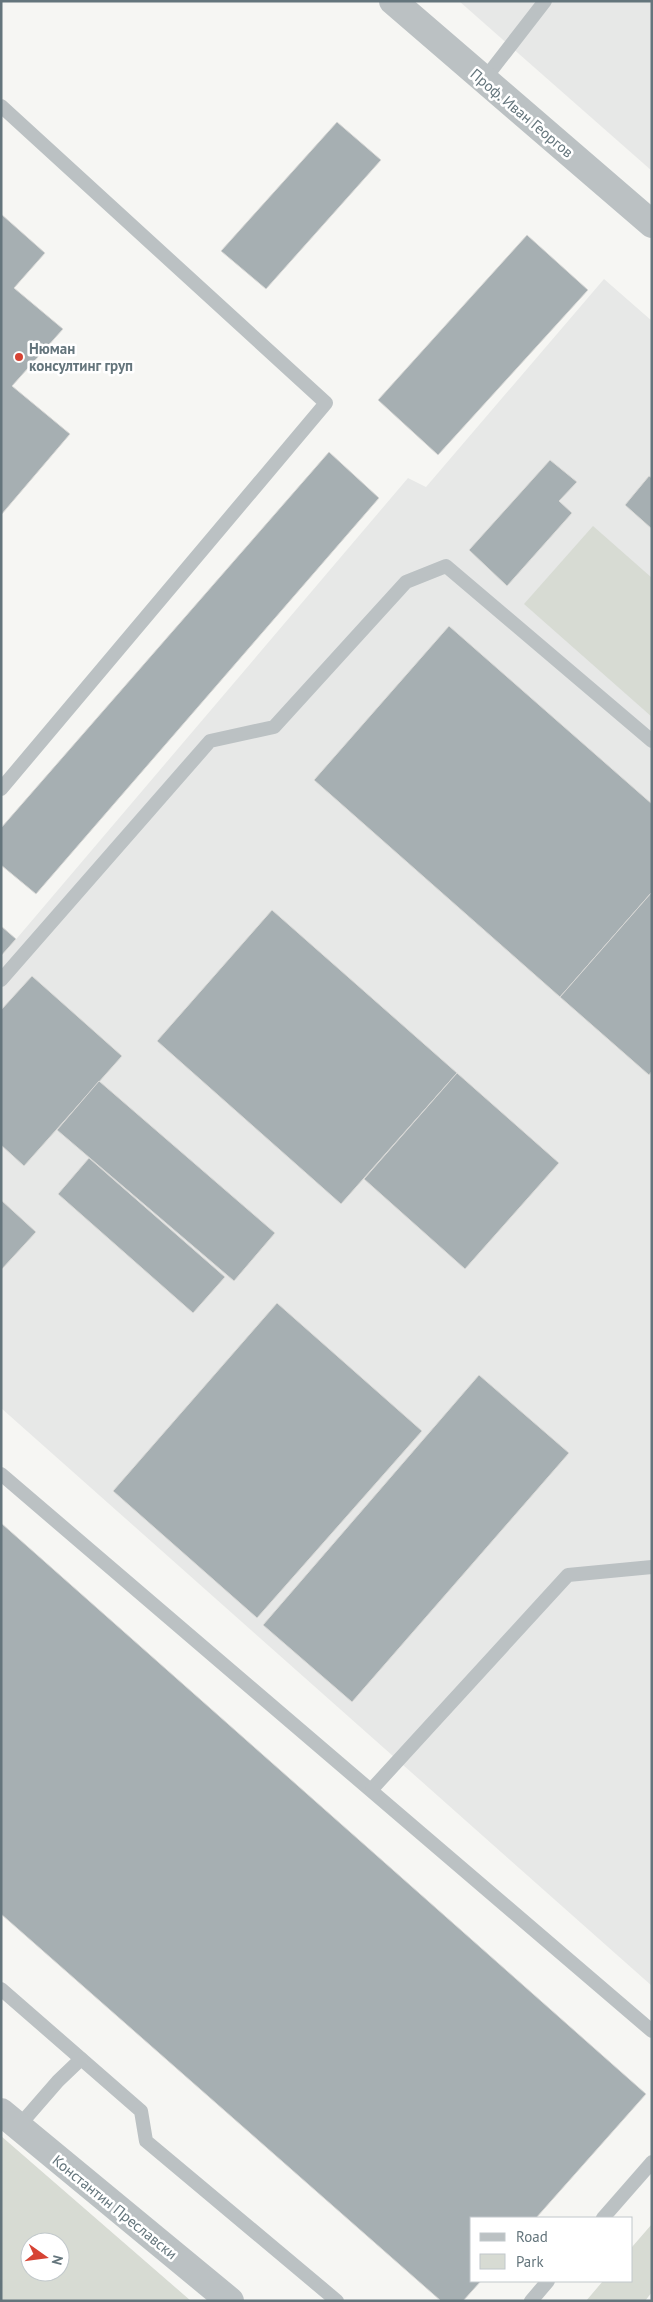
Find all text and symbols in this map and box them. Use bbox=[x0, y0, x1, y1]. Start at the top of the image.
street label: Проф. Иван Георгов bbox=[467, 64, 577, 162]
place label: Нюман консултинг груп bbox=[29, 339, 133, 375]
marker: Нюман консултинг груп bbox=[13, 351, 25, 363]
street label: Константин Преславски bbox=[49, 2151, 181, 2263]
legend bbox=[470, 2217, 633, 2282]
text: Road bbox=[516, 2227, 548, 2246]
north arrow bbox=[20, 2232, 70, 2282]
text: Park bbox=[516, 2252, 544, 2271]
text: N bbox=[48, 2254, 67, 2267]

